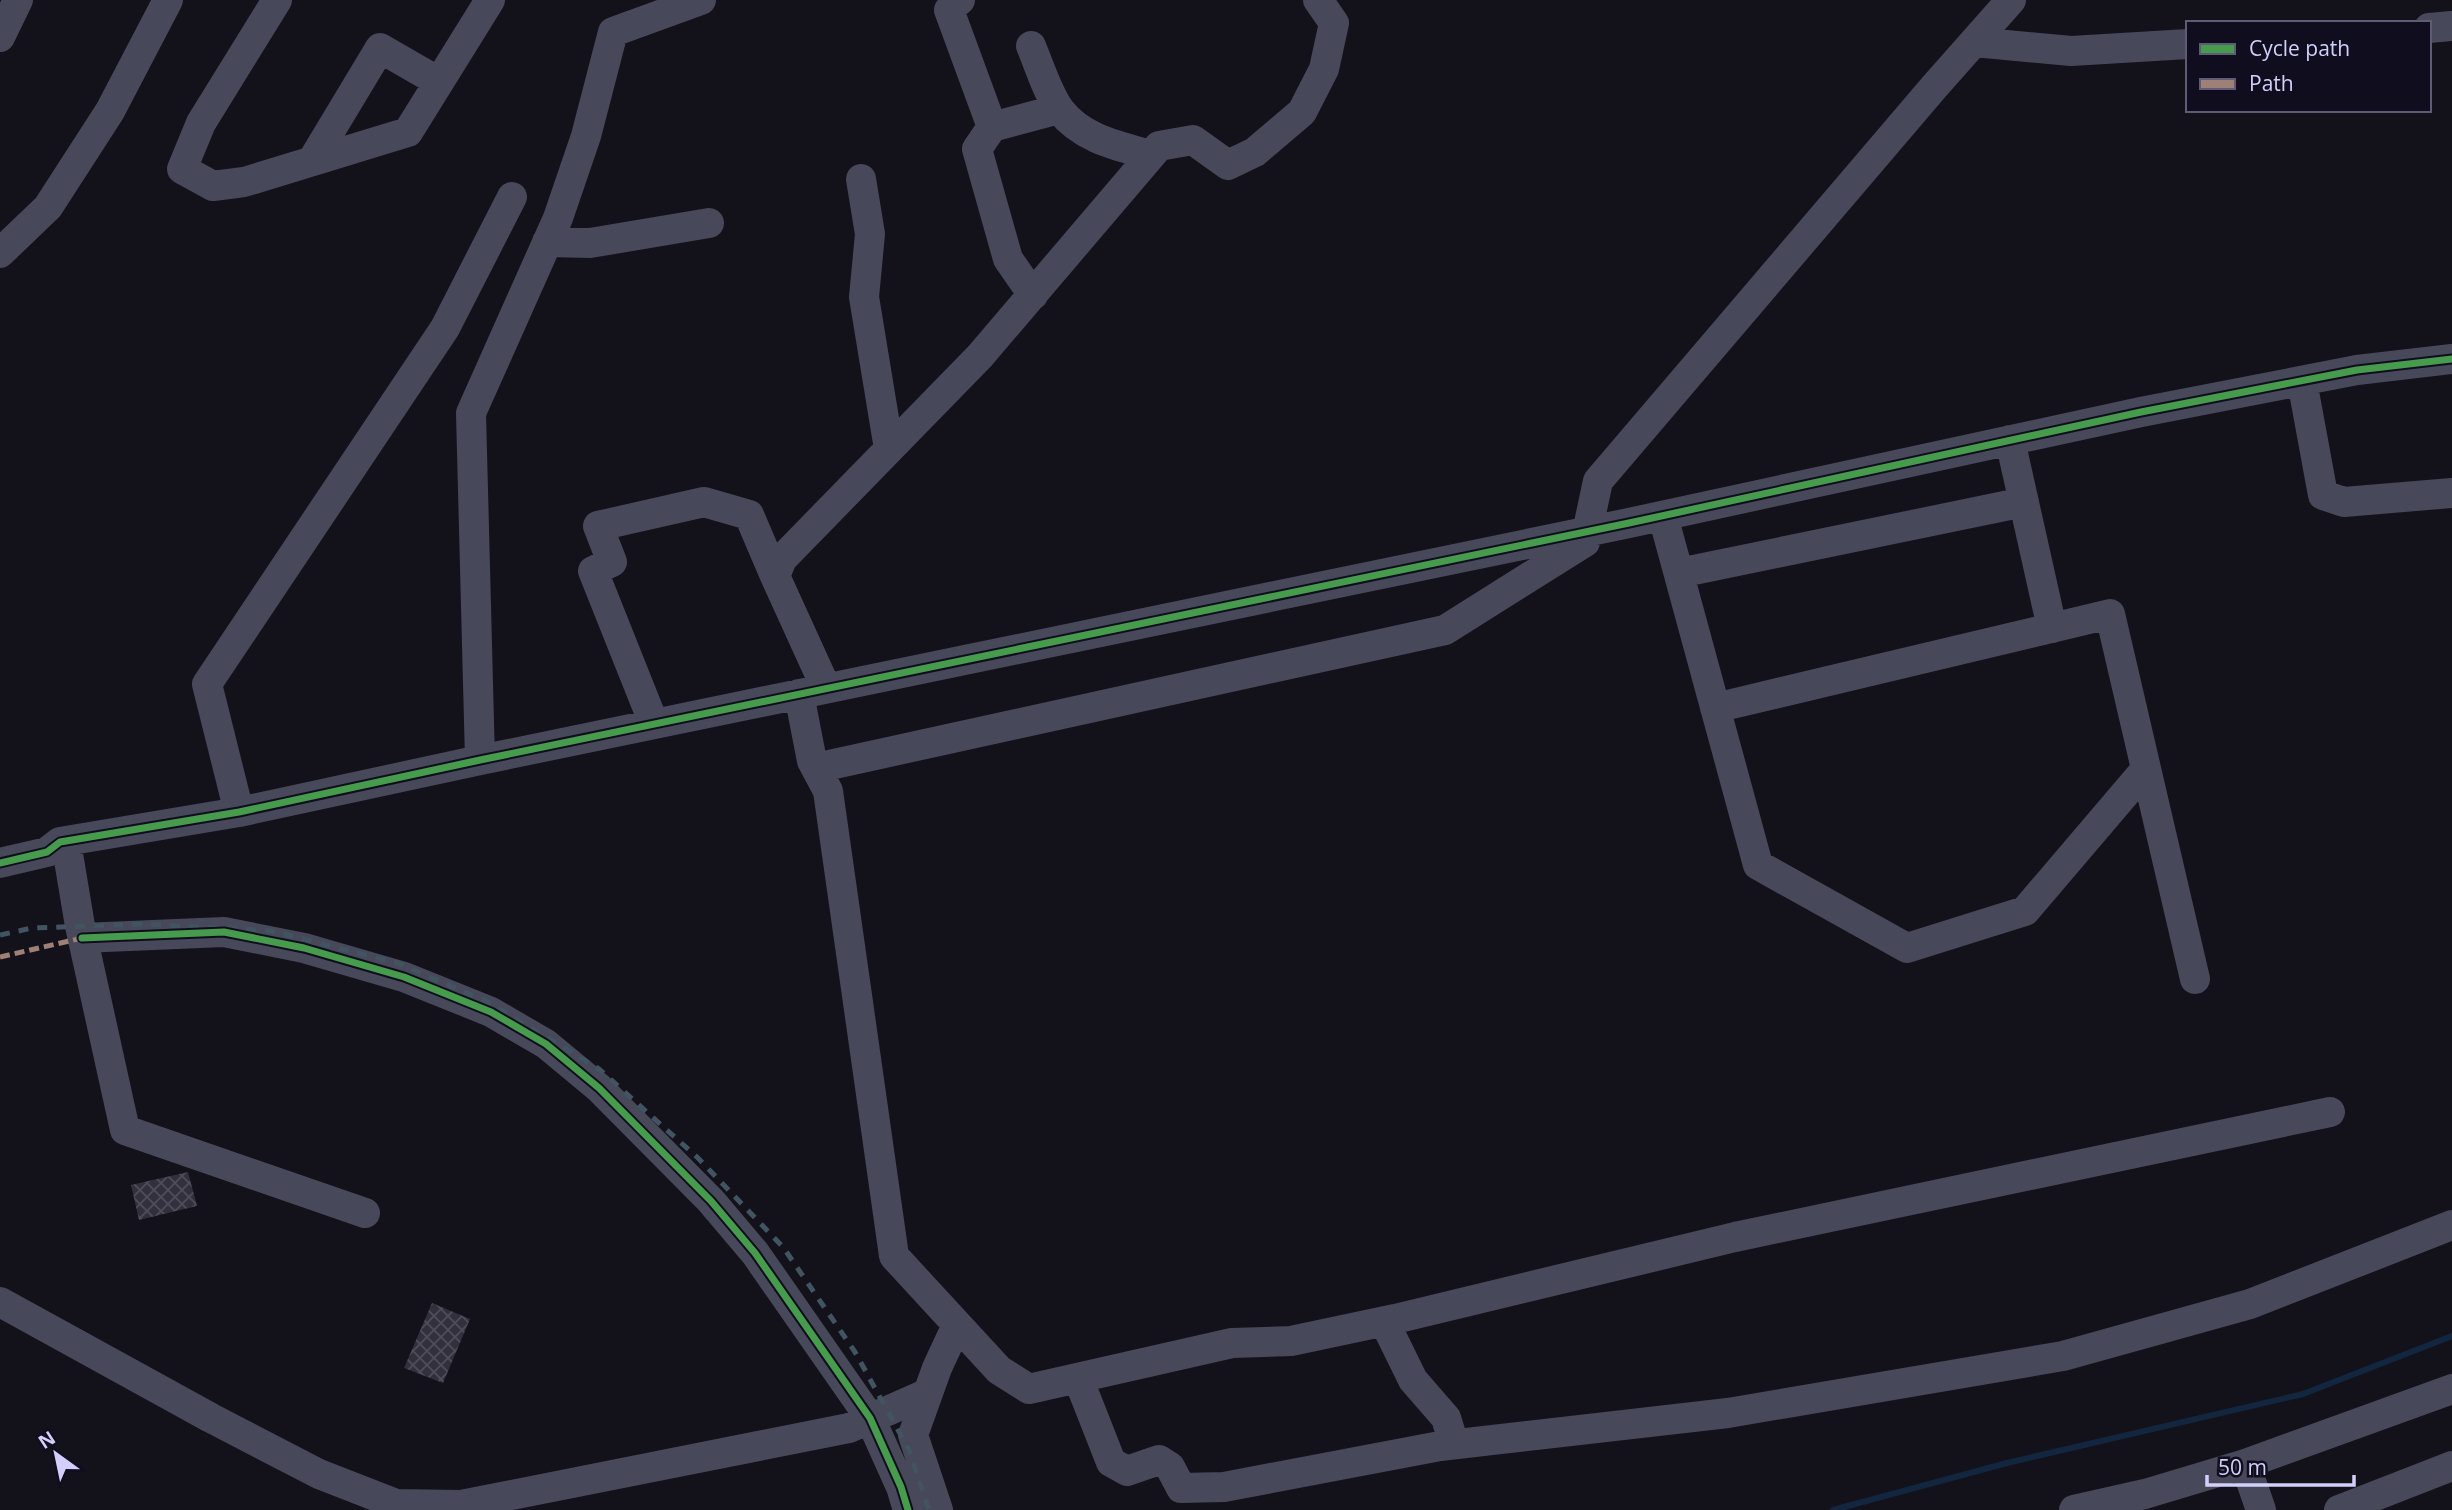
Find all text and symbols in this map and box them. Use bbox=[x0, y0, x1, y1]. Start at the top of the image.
legend bbox=[2186, 21, 2431, 112]
text: Cycle path bbox=[2249, 34, 2350, 62]
text: Path bbox=[2249, 69, 2294, 97]
north arrow bbox=[21, 1419, 91, 1489]
text: N bbox=[33, 1425, 60, 1455]
scale bar bbox=[2207, 1444, 2354, 1488]
text: 50 m bbox=[2218, 1453, 2267, 1481]

